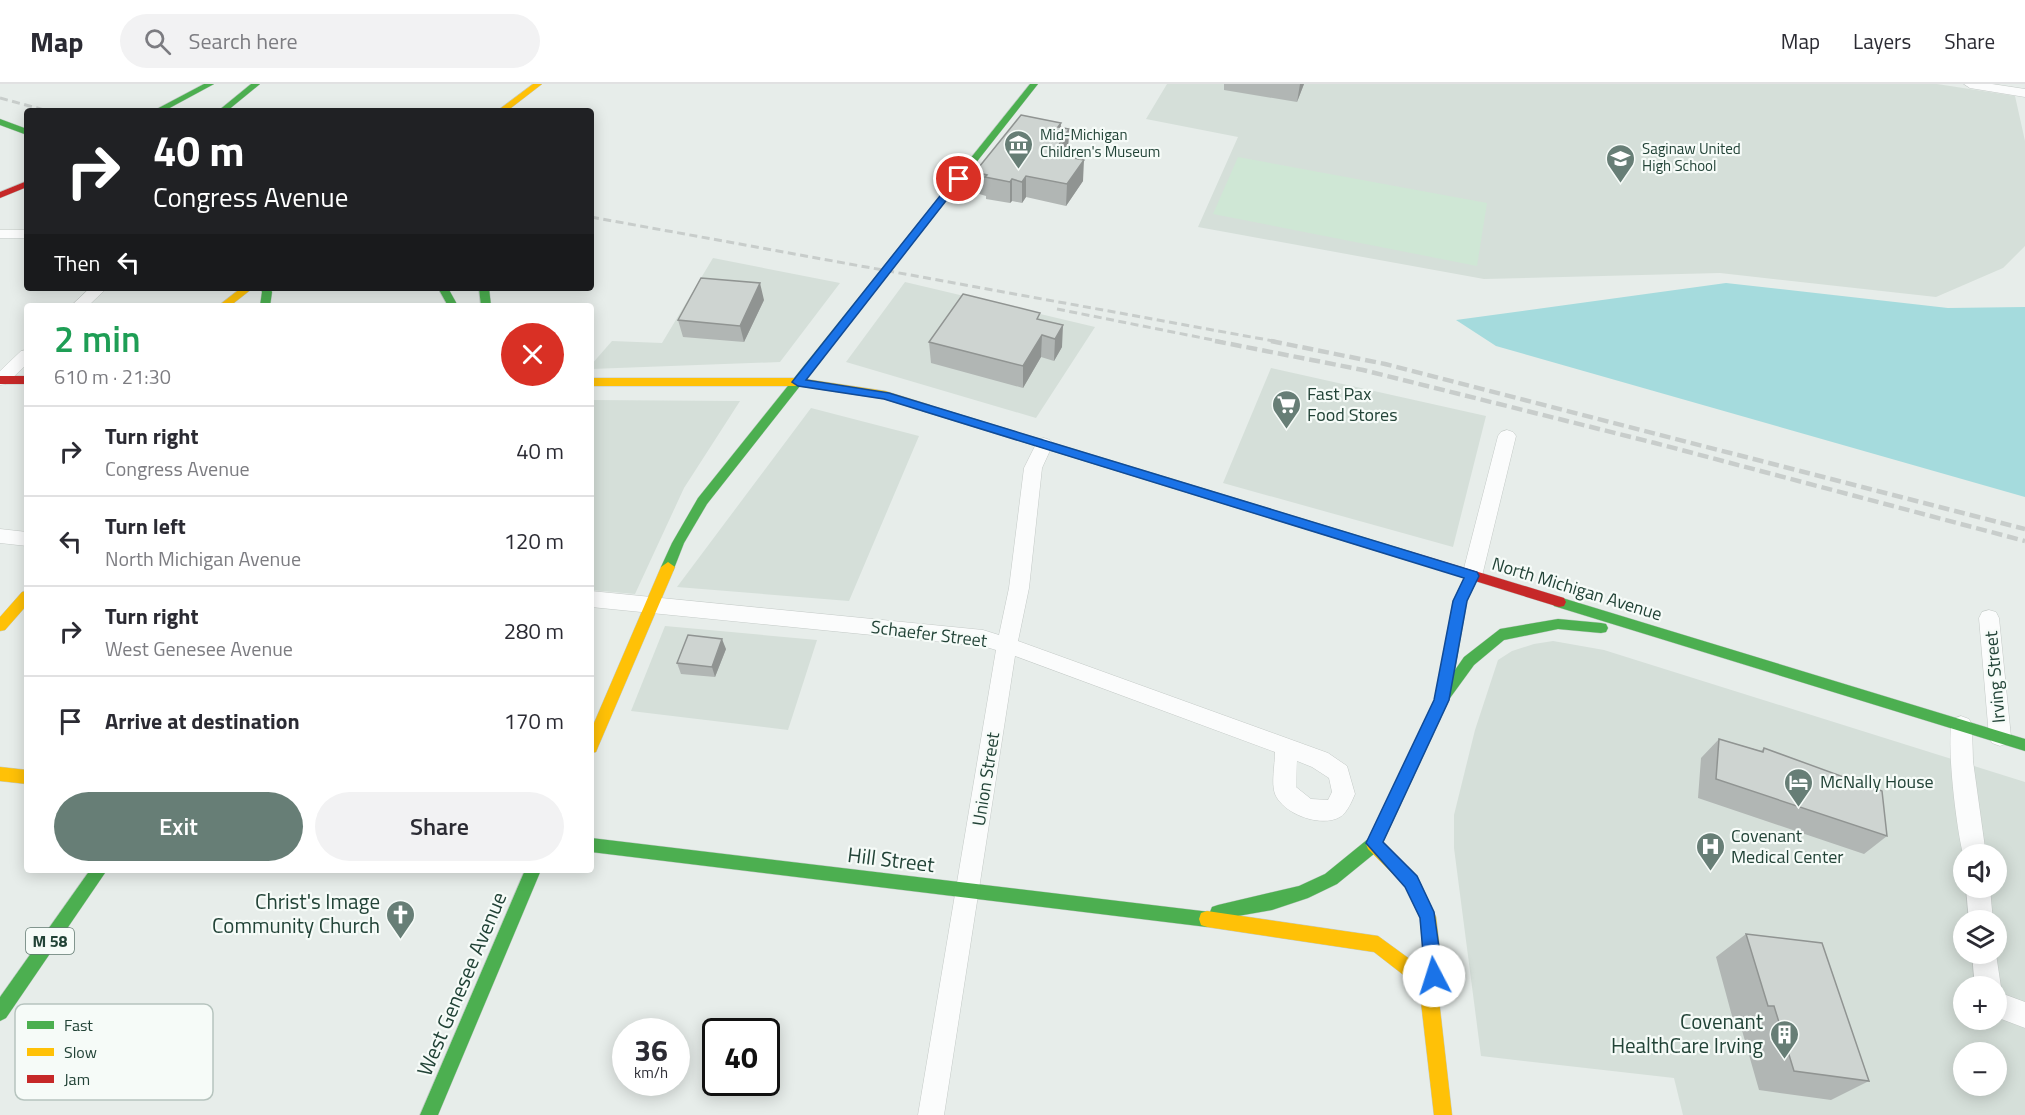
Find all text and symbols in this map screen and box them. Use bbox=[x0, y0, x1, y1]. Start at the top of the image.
search box bbox=[120, 14, 540, 68]
text: Map bbox=[30, 20, 84, 63]
text: Search here bbox=[189, 24, 298, 58]
icon: search bbox=[141, 25, 174, 58]
text: Map bbox=[1781, 25, 1820, 57]
text: Layers bbox=[1853, 25, 1911, 57]
text: Share bbox=[1944, 25, 1995, 57]
text: 40 m bbox=[153, 118, 245, 182]
place label: Mid-Michigan Children's Museum bbox=[1040, 123, 1160, 163]
museum icon: Mid-Michigan Children's Museum bbox=[1003, 128, 1035, 170]
icon: right bbox=[54, 132, 132, 210]
place label: Saginaw United High School bbox=[1642, 137, 1741, 177]
school or university icon: Saginaw United High School bbox=[1605, 142, 1637, 184]
pin bbox=[933, 153, 984, 204]
icon: arrive bbox=[942, 162, 975, 195]
text: Congress Avenue bbox=[153, 176, 348, 217]
text: Then bbox=[54, 246, 100, 280]
icon: left bbox=[112, 246, 145, 279]
text: 2 min bbox=[54, 311, 141, 366]
button: close bbox=[501, 323, 564, 386]
text: 610 m · 21:30 bbox=[54, 361, 171, 392]
place label: Fast Pax Food Stores bbox=[1307, 380, 1398, 428]
supermarket icon: Fast Pax Food Stores bbox=[1270, 388, 1302, 430]
text: Turn right bbox=[105, 419, 199, 453]
text: 40 m bbox=[516, 434, 564, 468]
icon: right bbox=[54, 435, 87, 468]
text: Congress Avenue bbox=[105, 453, 250, 484]
text: Turn left bbox=[105, 509, 186, 543]
text: 120 m bbox=[504, 524, 564, 558]
icon: left bbox=[54, 525, 87, 558]
text: North Michigan Avenue bbox=[105, 543, 301, 574]
street label: North Michigan Avenue bbox=[1489, 550, 1665, 627]
text: Turn right bbox=[105, 599, 199, 633]
street label: Schaefer Street bbox=[869, 613, 989, 654]
text: 280 m bbox=[504, 614, 564, 648]
icon: right bbox=[54, 615, 87, 648]
street label: Irving Street bbox=[1977, 629, 2012, 724]
text: West Genesee Avenue bbox=[105, 633, 293, 664]
text: Arrive at destination bbox=[105, 704, 300, 738]
text: 170 m bbox=[504, 704, 564, 738]
icon: arrive bbox=[54, 705, 87, 738]
street label: Union Street bbox=[965, 729, 1006, 828]
hotel icon: McNally House bbox=[1783, 766, 1815, 808]
place label: McNally House bbox=[1820, 768, 1934, 795]
button: Exit bbox=[54, 792, 303, 861]
button: Share bbox=[315, 792, 564, 861]
place label: Covenant Medical Center bbox=[1731, 822, 1844, 870]
hospital icon: Covenant Medical Center bbox=[1694, 830, 1726, 872]
street label: Hill Street bbox=[846, 838, 937, 880]
map controls bbox=[1953, 844, 2007, 1096]
button: sound bbox=[1953, 844, 2007, 898]
place label: Christ's Image Community Church bbox=[212, 885, 380, 941]
street label: West Genesee Avenue bbox=[408, 887, 514, 1081]
church icon: Christ's Image Community Church bbox=[385, 898, 417, 940]
button: layers bbox=[1953, 910, 2007, 964]
road number: M 58 bbox=[26, 928, 74, 954]
position arrow bbox=[1402, 944, 1466, 1008]
button: + bbox=[1953, 976, 2007, 1030]
legend bbox=[15, 1004, 213, 1100]
place label: Covenant HealthCare Irving bbox=[1611, 1005, 1764, 1061]
text: Fast bbox=[64, 1013, 93, 1037]
speed limit sign: 40 bbox=[702, 1018, 780, 1096]
building icon: Covenant HealthCare Irving bbox=[1768, 1018, 1800, 1060]
text: 36 bbox=[634, 1027, 668, 1073]
text: Slow bbox=[64, 1040, 97, 1064]
button: − bbox=[1953, 1042, 2007, 1096]
text: km/h bbox=[634, 1061, 668, 1084]
text: Jam bbox=[64, 1067, 90, 1091]

